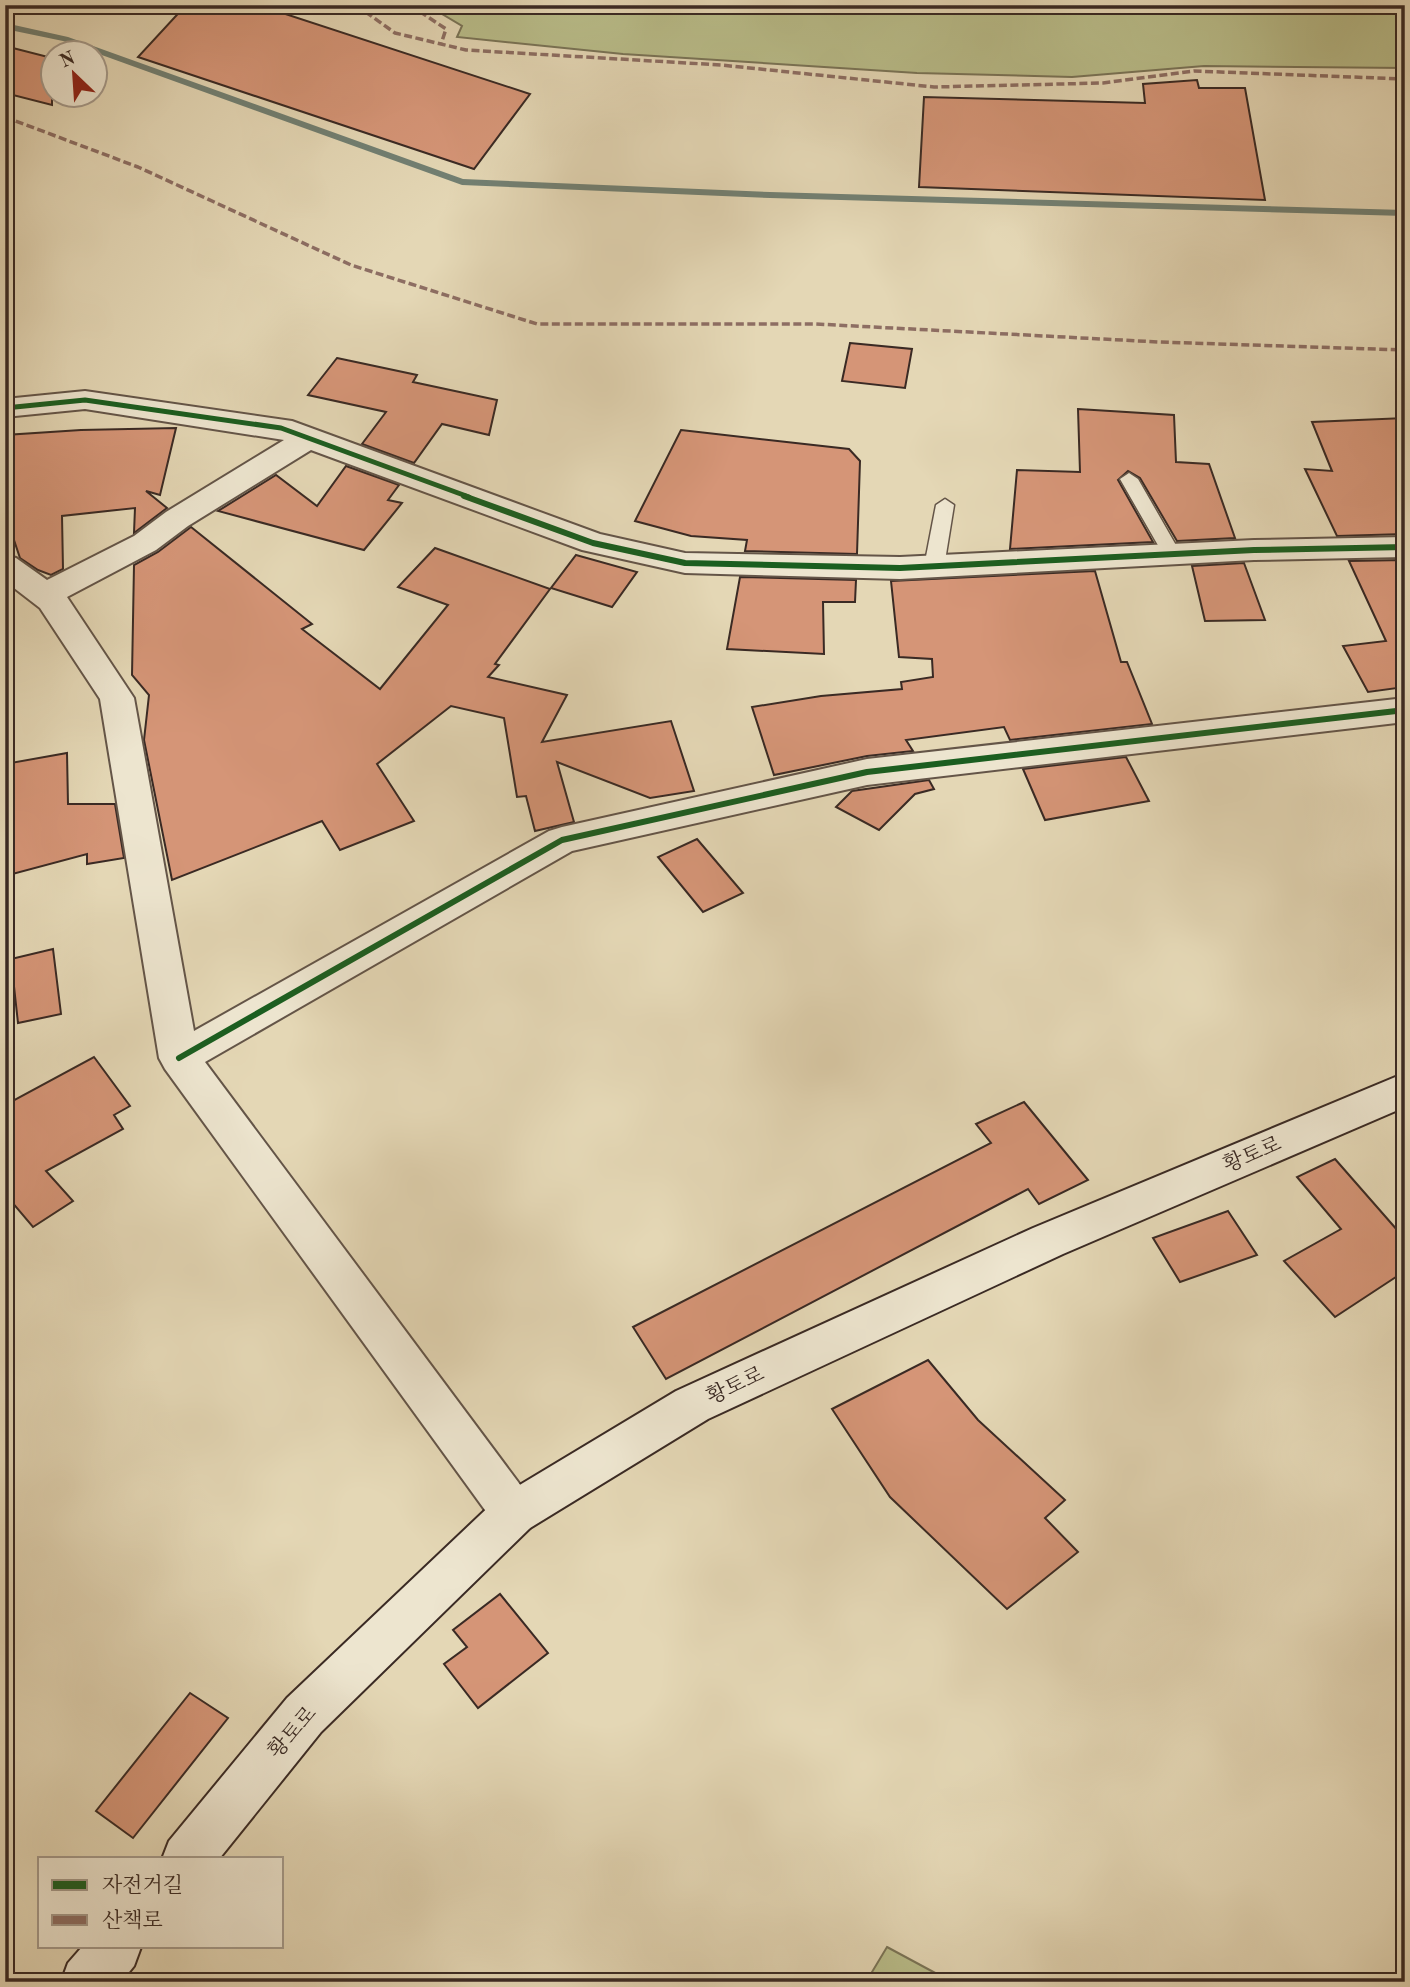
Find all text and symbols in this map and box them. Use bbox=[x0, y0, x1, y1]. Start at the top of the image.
north arrow bbox=[38, 38, 108, 108]
text: N bbox=[57, 49, 79, 73]
street label: 황토로 bbox=[1220, 1132, 1285, 1177]
street label: 황토로 bbox=[703, 1362, 768, 1409]
street label: 황토로 bbox=[264, 1702, 321, 1763]
legend bbox=[38, 1857, 284, 1948]
text: 자전거길 bbox=[102, 1874, 183, 1897]
text: 산책로 bbox=[102, 1909, 163, 1932]

